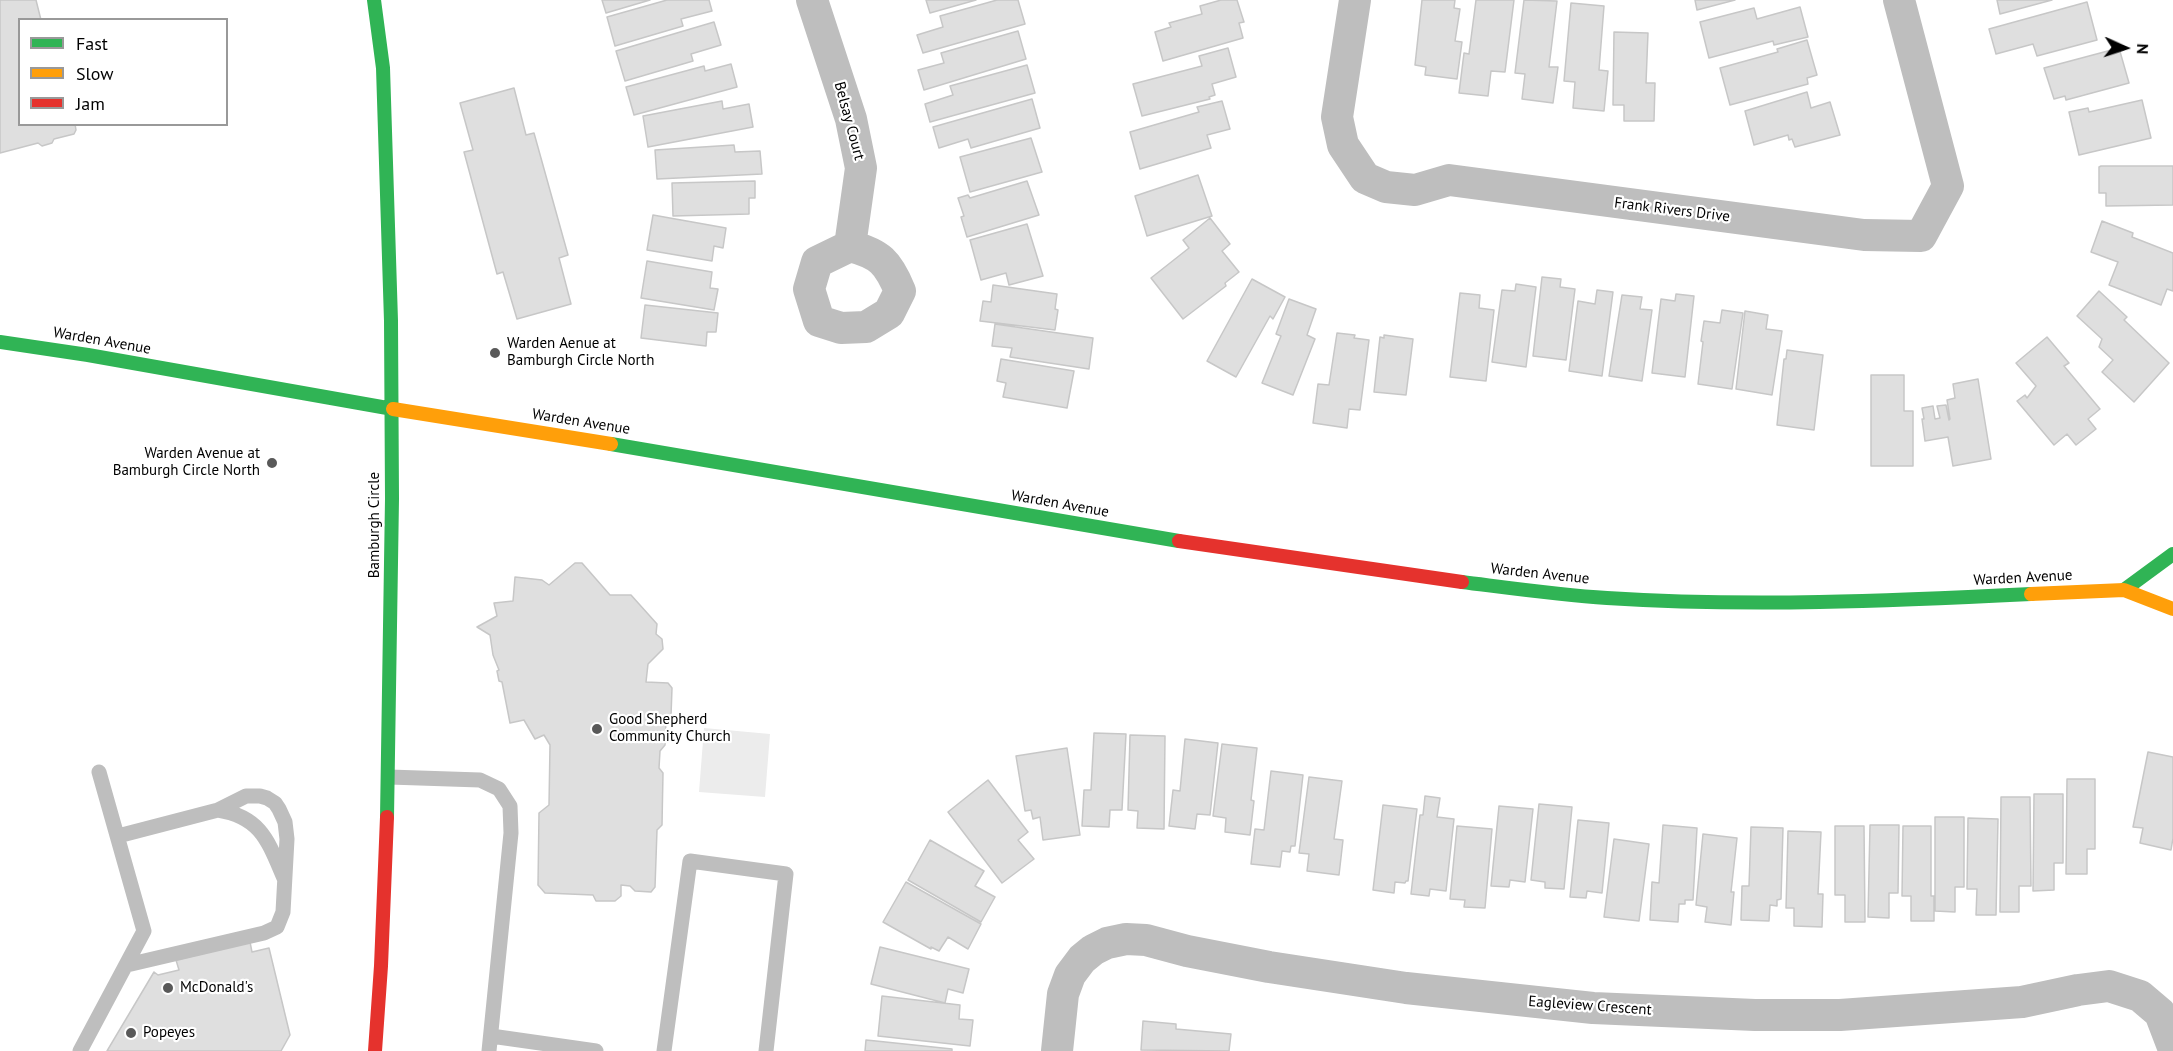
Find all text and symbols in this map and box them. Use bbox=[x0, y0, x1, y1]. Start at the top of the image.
legend bbox=[18, 18, 228, 126]
north arrow bbox=[2095, 18, 2155, 78]
text: Fast bbox=[76, 32, 108, 55]
text: N bbox=[2133, 43, 2153, 55]
text: Slow bbox=[76, 62, 114, 85]
street label: Belsay Court bbox=[830, 80, 868, 162]
text: Jam bbox=[76, 92, 105, 115]
street label: Frank Rivers Drive bbox=[1613, 194, 1731, 226]
street label: Warden Avenue bbox=[52, 324, 152, 358]
place label: Warden Aenue at Bamburgh Circle North bbox=[507, 335, 654, 370]
marker: Warden Aenue at Bamburgh Circle North bbox=[488, 346, 502, 360]
street label: Warden Avenue bbox=[531, 405, 631, 439]
place label: Warden Avenue at Bamburgh Circle North bbox=[113, 445, 260, 480]
marker: Warden Avenue at Bamburgh Circle North bbox=[265, 456, 279, 470]
street label: Bamburgh Circle bbox=[366, 472, 384, 578]
street label: Warden Avenue bbox=[1010, 487, 1110, 521]
street label: Warden Avenue bbox=[1490, 560, 1590, 588]
street label: Warden Avenue bbox=[1973, 566, 2073, 590]
place label: Good Shepherd Community Church bbox=[609, 711, 731, 746]
marker: Good Shepherd Community Church bbox=[590, 722, 604, 736]
place label: McDonald's bbox=[180, 979, 253, 997]
marker: McDonald's bbox=[161, 981, 175, 995]
street label: Eagleview Crescent bbox=[1528, 993, 1652, 1019]
place label: Popeyes bbox=[143, 1024, 195, 1042]
marker: Popeyes bbox=[124, 1026, 138, 1040]

